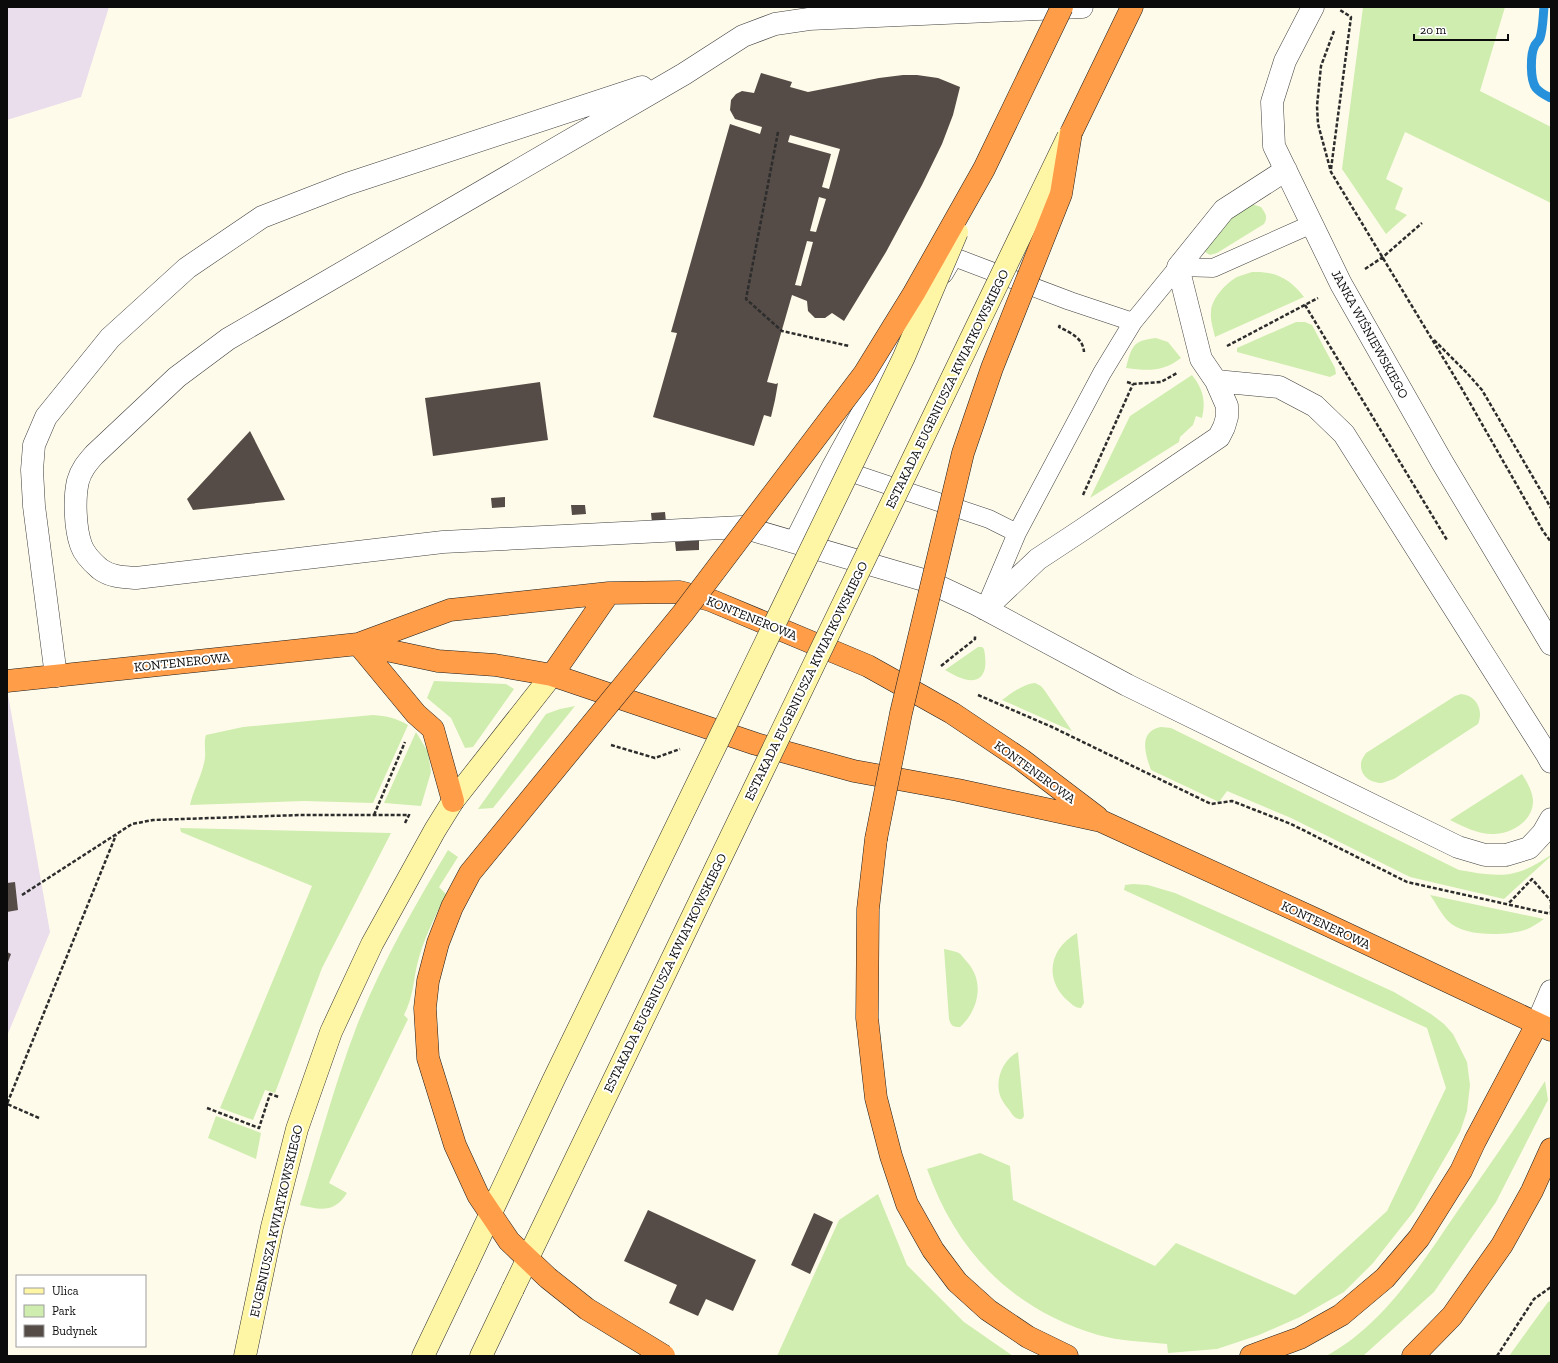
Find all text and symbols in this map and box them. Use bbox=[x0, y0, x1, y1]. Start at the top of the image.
scale bar bbox=[1414, 16, 1508, 42]
text: 20 m bbox=[1420, 23, 1447, 37]
street label: ESTAKADA EUGENIUSZA KWIATKOWSKIEGO bbox=[882, 267, 1012, 511]
street label: JANKA WIŚNIEWSKIEGO bbox=[1328, 267, 1412, 401]
street label: ESTAKADA EUGENIUSZA KWIATKOWSKIEGO bbox=[741, 559, 871, 803]
street label: KONTENEROWA bbox=[704, 593, 800, 643]
street label: KONTENEROWA bbox=[133, 649, 231, 675]
street label: KONTENEROWA bbox=[991, 738, 1079, 807]
street label: ESTAKADA EUGENIUSZA KWIATKOWSKIEGO bbox=[600, 851, 730, 1095]
street label: KONTENEROWA bbox=[1279, 898, 1374, 952]
street label: EUGENIUSZA KWIATKOWSKIEGO bbox=[247, 1123, 305, 1319]
legend bbox=[16, 1275, 146, 1347]
text: Ulica bbox=[52, 1284, 79, 1298]
text: Park bbox=[52, 1304, 77, 1318]
text: Budynek bbox=[52, 1324, 98, 1338]

